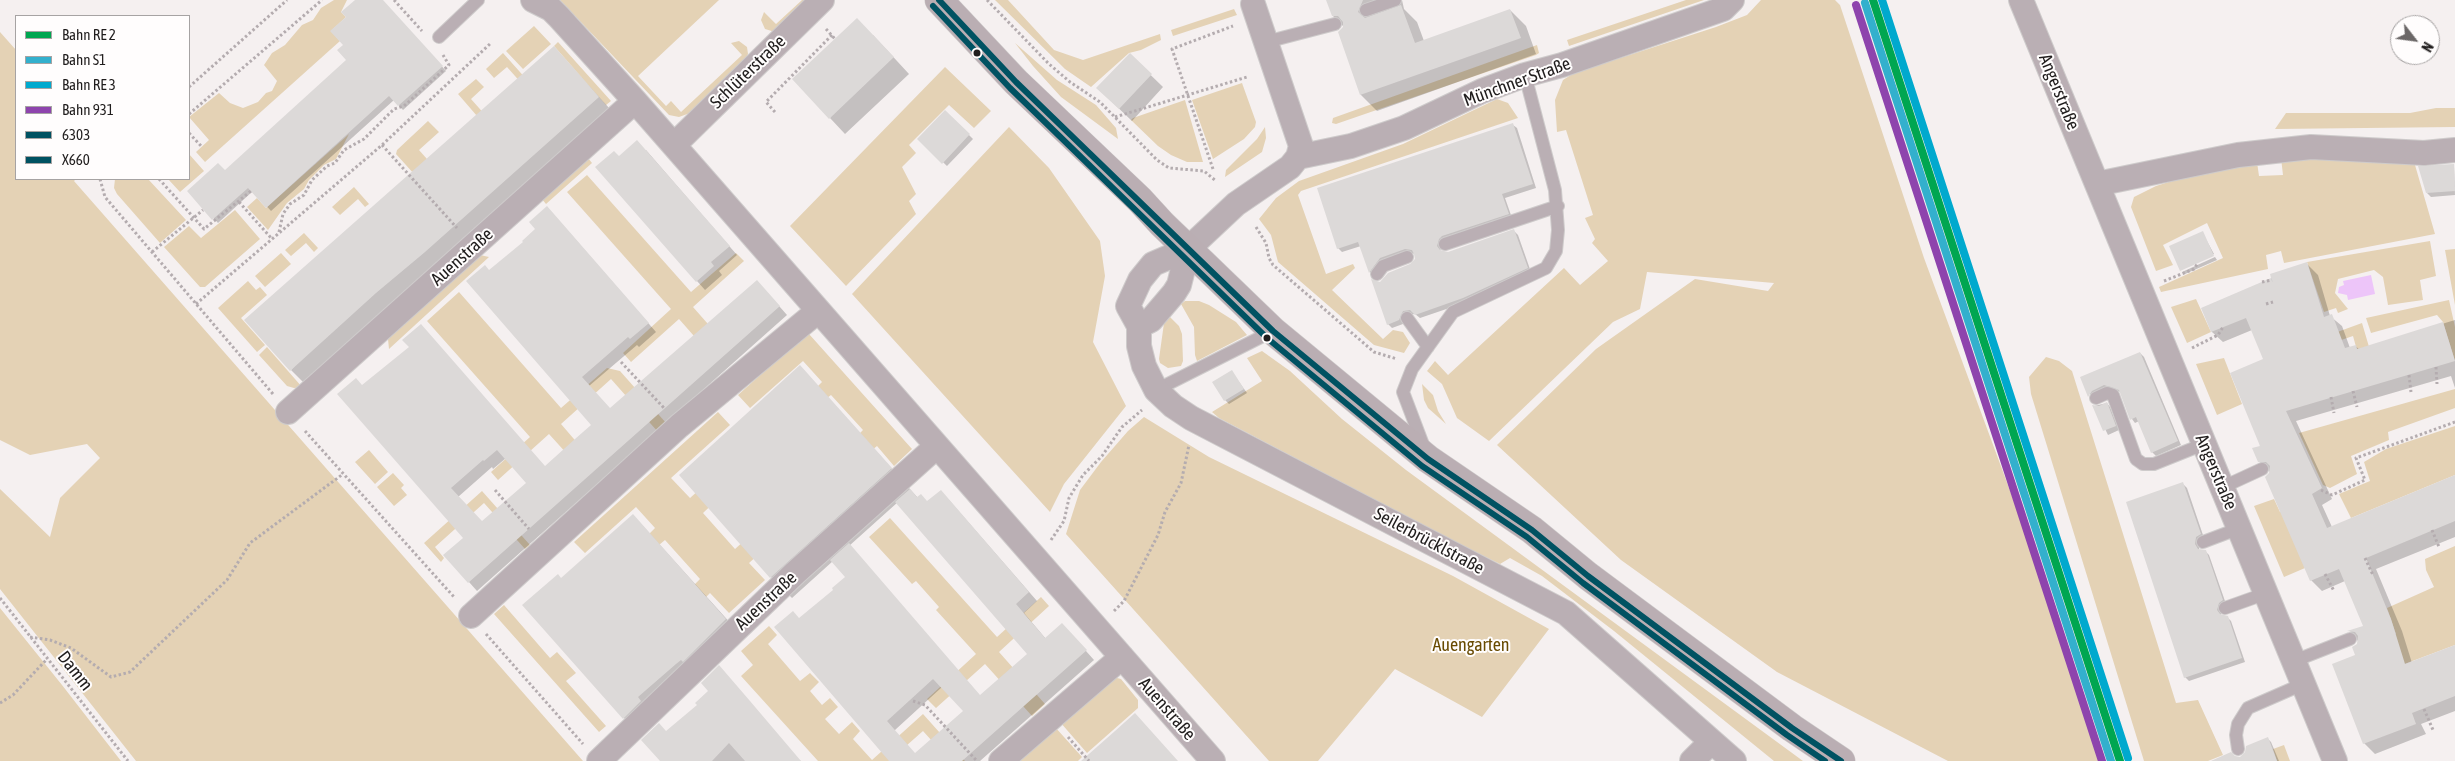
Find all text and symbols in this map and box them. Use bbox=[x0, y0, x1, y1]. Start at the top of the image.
legend bbox=[15, 15, 190, 180]
north arrow bbox=[2390, 15, 2440, 65]
text: Bahn RE 2 bbox=[62, 26, 116, 43]
street label: Schlüterstraße bbox=[706, 31, 790, 113]
text: N bbox=[2418, 39, 2436, 55]
unlabelled marker bbox=[972, 48, 982, 58]
text: Bahn S1 bbox=[62, 51, 106, 68]
street label: Angerstraße bbox=[2034, 51, 2084, 133]
street label: Münchner Straße bbox=[1461, 53, 1573, 111]
text: Bahn RE 3 bbox=[62, 76, 116, 93]
text: Bahn 931 bbox=[62, 101, 114, 118]
text: 6303 bbox=[62, 126, 90, 143]
text: X660 bbox=[62, 151, 90, 168]
street label: Auenstraße bbox=[427, 224, 497, 290]
unlabelled marker bbox=[1262, 333, 1272, 343]
street label: Angerstraße bbox=[2190, 431, 2242, 513]
street label: Seilerbrücklstraße bbox=[1370, 503, 1488, 579]
street label: Auenstraße bbox=[731, 567, 801, 635]
park label: Auengarten bbox=[1432, 634, 1510, 656]
street label: Damm bbox=[53, 647, 97, 695]
street label: Auenstraße bbox=[1134, 673, 1200, 745]

